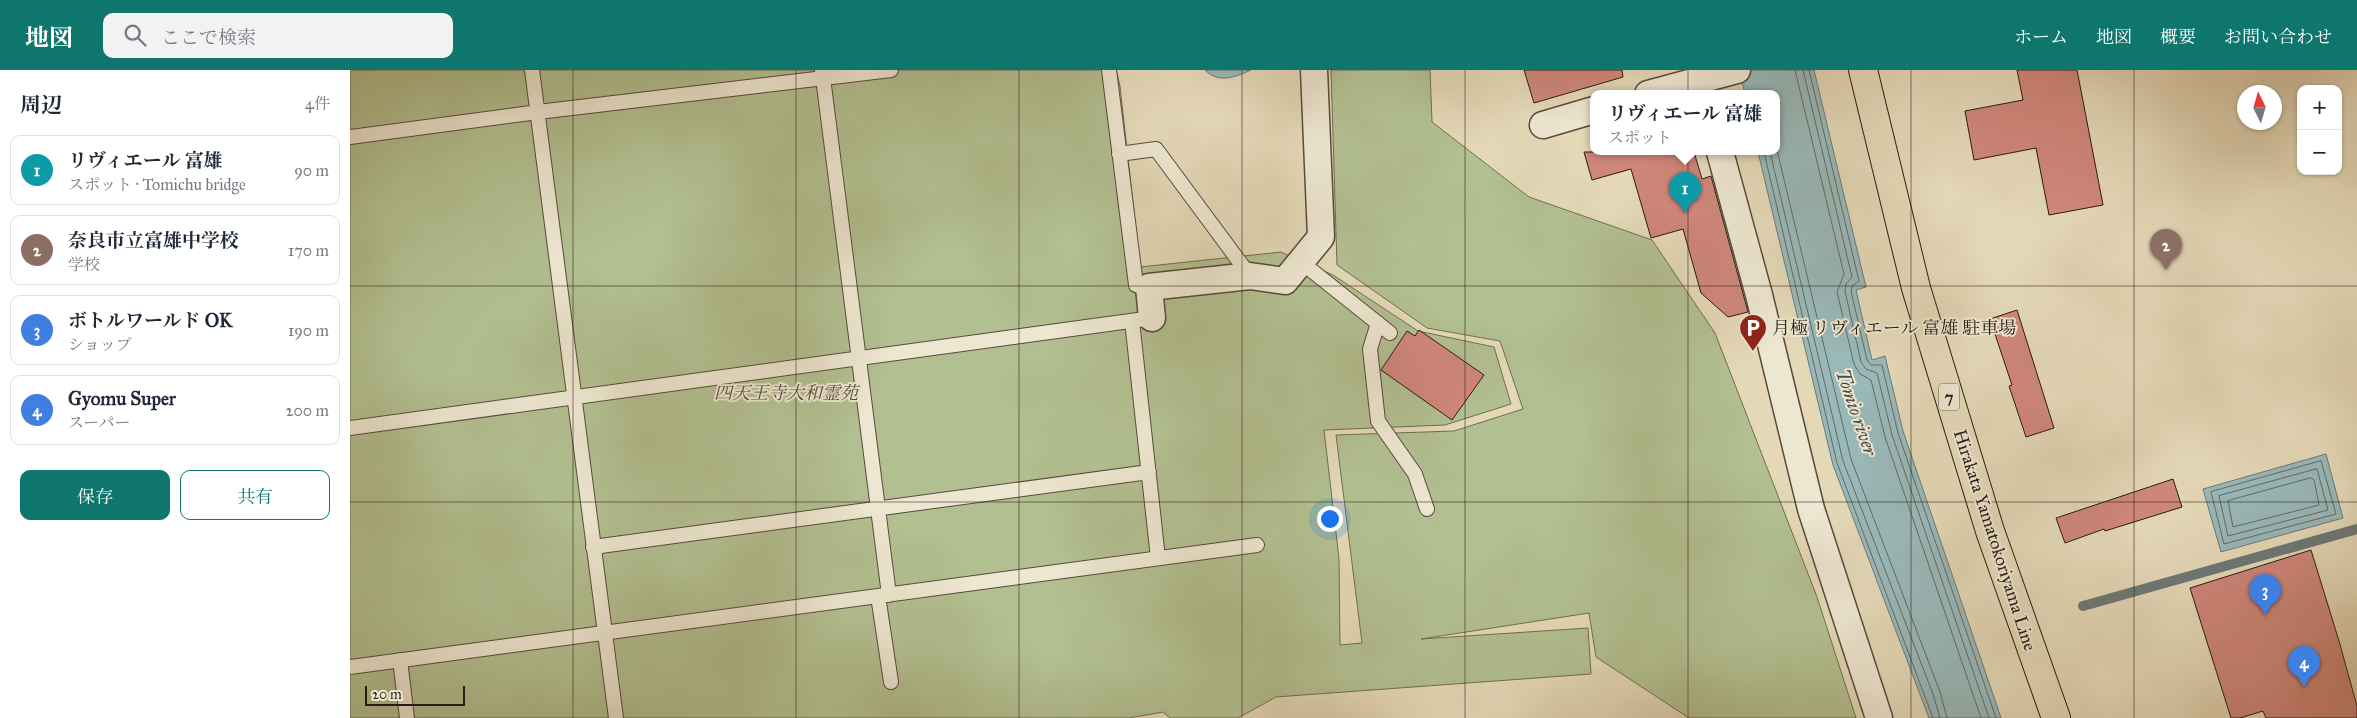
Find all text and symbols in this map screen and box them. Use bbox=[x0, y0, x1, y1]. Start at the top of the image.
search box bbox=[103, 13, 453, 58]
icon: search bbox=[121, 21, 149, 49]
text: 地図 bbox=[25, 23, 73, 53]
text: ここで検索 bbox=[161, 26, 256, 49]
text: ホーム bbox=[2014, 26, 2068, 48]
text: 地図 bbox=[2096, 26, 2132, 48]
text: 概要 bbox=[2160, 26, 2196, 48]
text: お問い合わせ bbox=[2224, 26, 2332, 48]
north arrow bbox=[2237, 85, 2282, 130]
map controls bbox=[2297, 85, 2342, 175]
button: + bbox=[2297, 85, 2342, 130]
popup bbox=[1590, 90, 1780, 155]
text: 周辺 bbox=[20, 92, 62, 118]
text: 4件 bbox=[305, 94, 330, 113]
text: リヴィエール 富雄 bbox=[1608, 102, 1762, 125]
text: スポット bbox=[1608, 128, 1672, 147]
button: − bbox=[2297, 130, 2342, 175]
text: リヴィエール 富雄 bbox=[68, 149, 223, 172]
text: 1 bbox=[34, 161, 40, 180]
text: 90 m bbox=[294, 161, 329, 180]
pin: 1 bbox=[1669, 172, 1701, 213]
text: スポット · Tomichu bridge bbox=[68, 175, 246, 194]
text: 奈良市立富雄中学校 bbox=[68, 229, 239, 252]
pin: 2 bbox=[2150, 229, 2182, 270]
text: 2 bbox=[33, 241, 41, 260]
text: 170 m bbox=[288, 241, 329, 260]
text: 学校 bbox=[68, 255, 100, 274]
text: ボトルワールド OK bbox=[68, 309, 233, 332]
parking icon: 月極 リヴィエール 富雄 駐車場 bbox=[1738, 313, 1768, 352]
place label: 月極 リヴィエール 富雄 駐車場 bbox=[1772, 317, 2016, 339]
text: 3 bbox=[34, 321, 40, 340]
text: 190 m bbox=[288, 321, 329, 340]
text: ショップ bbox=[68, 335, 132, 354]
water label: Tomio river bbox=[1831, 366, 1882, 459]
park label: 四天王寺大和霊苑 bbox=[714, 382, 861, 404]
road number: 7 bbox=[1939, 384, 1959, 411]
text: Gyomu Super bbox=[68, 387, 176, 410]
text: 4 bbox=[33, 401, 41, 420]
text: 200 m bbox=[286, 401, 329, 420]
text: スーパー bbox=[68, 413, 130, 432]
street label: Hirakata Yamatokoriyama Line bbox=[1949, 426, 2041, 654]
button: 保存 bbox=[20, 470, 170, 520]
button: 共有 bbox=[180, 470, 330, 520]
your location bbox=[1317, 506, 1343, 532]
pin: 3 bbox=[2249, 574, 2281, 615]
pin: 4 bbox=[2288, 646, 2320, 687]
scale bar bbox=[365, 683, 465, 706]
text: 20 m bbox=[372, 686, 402, 703]

